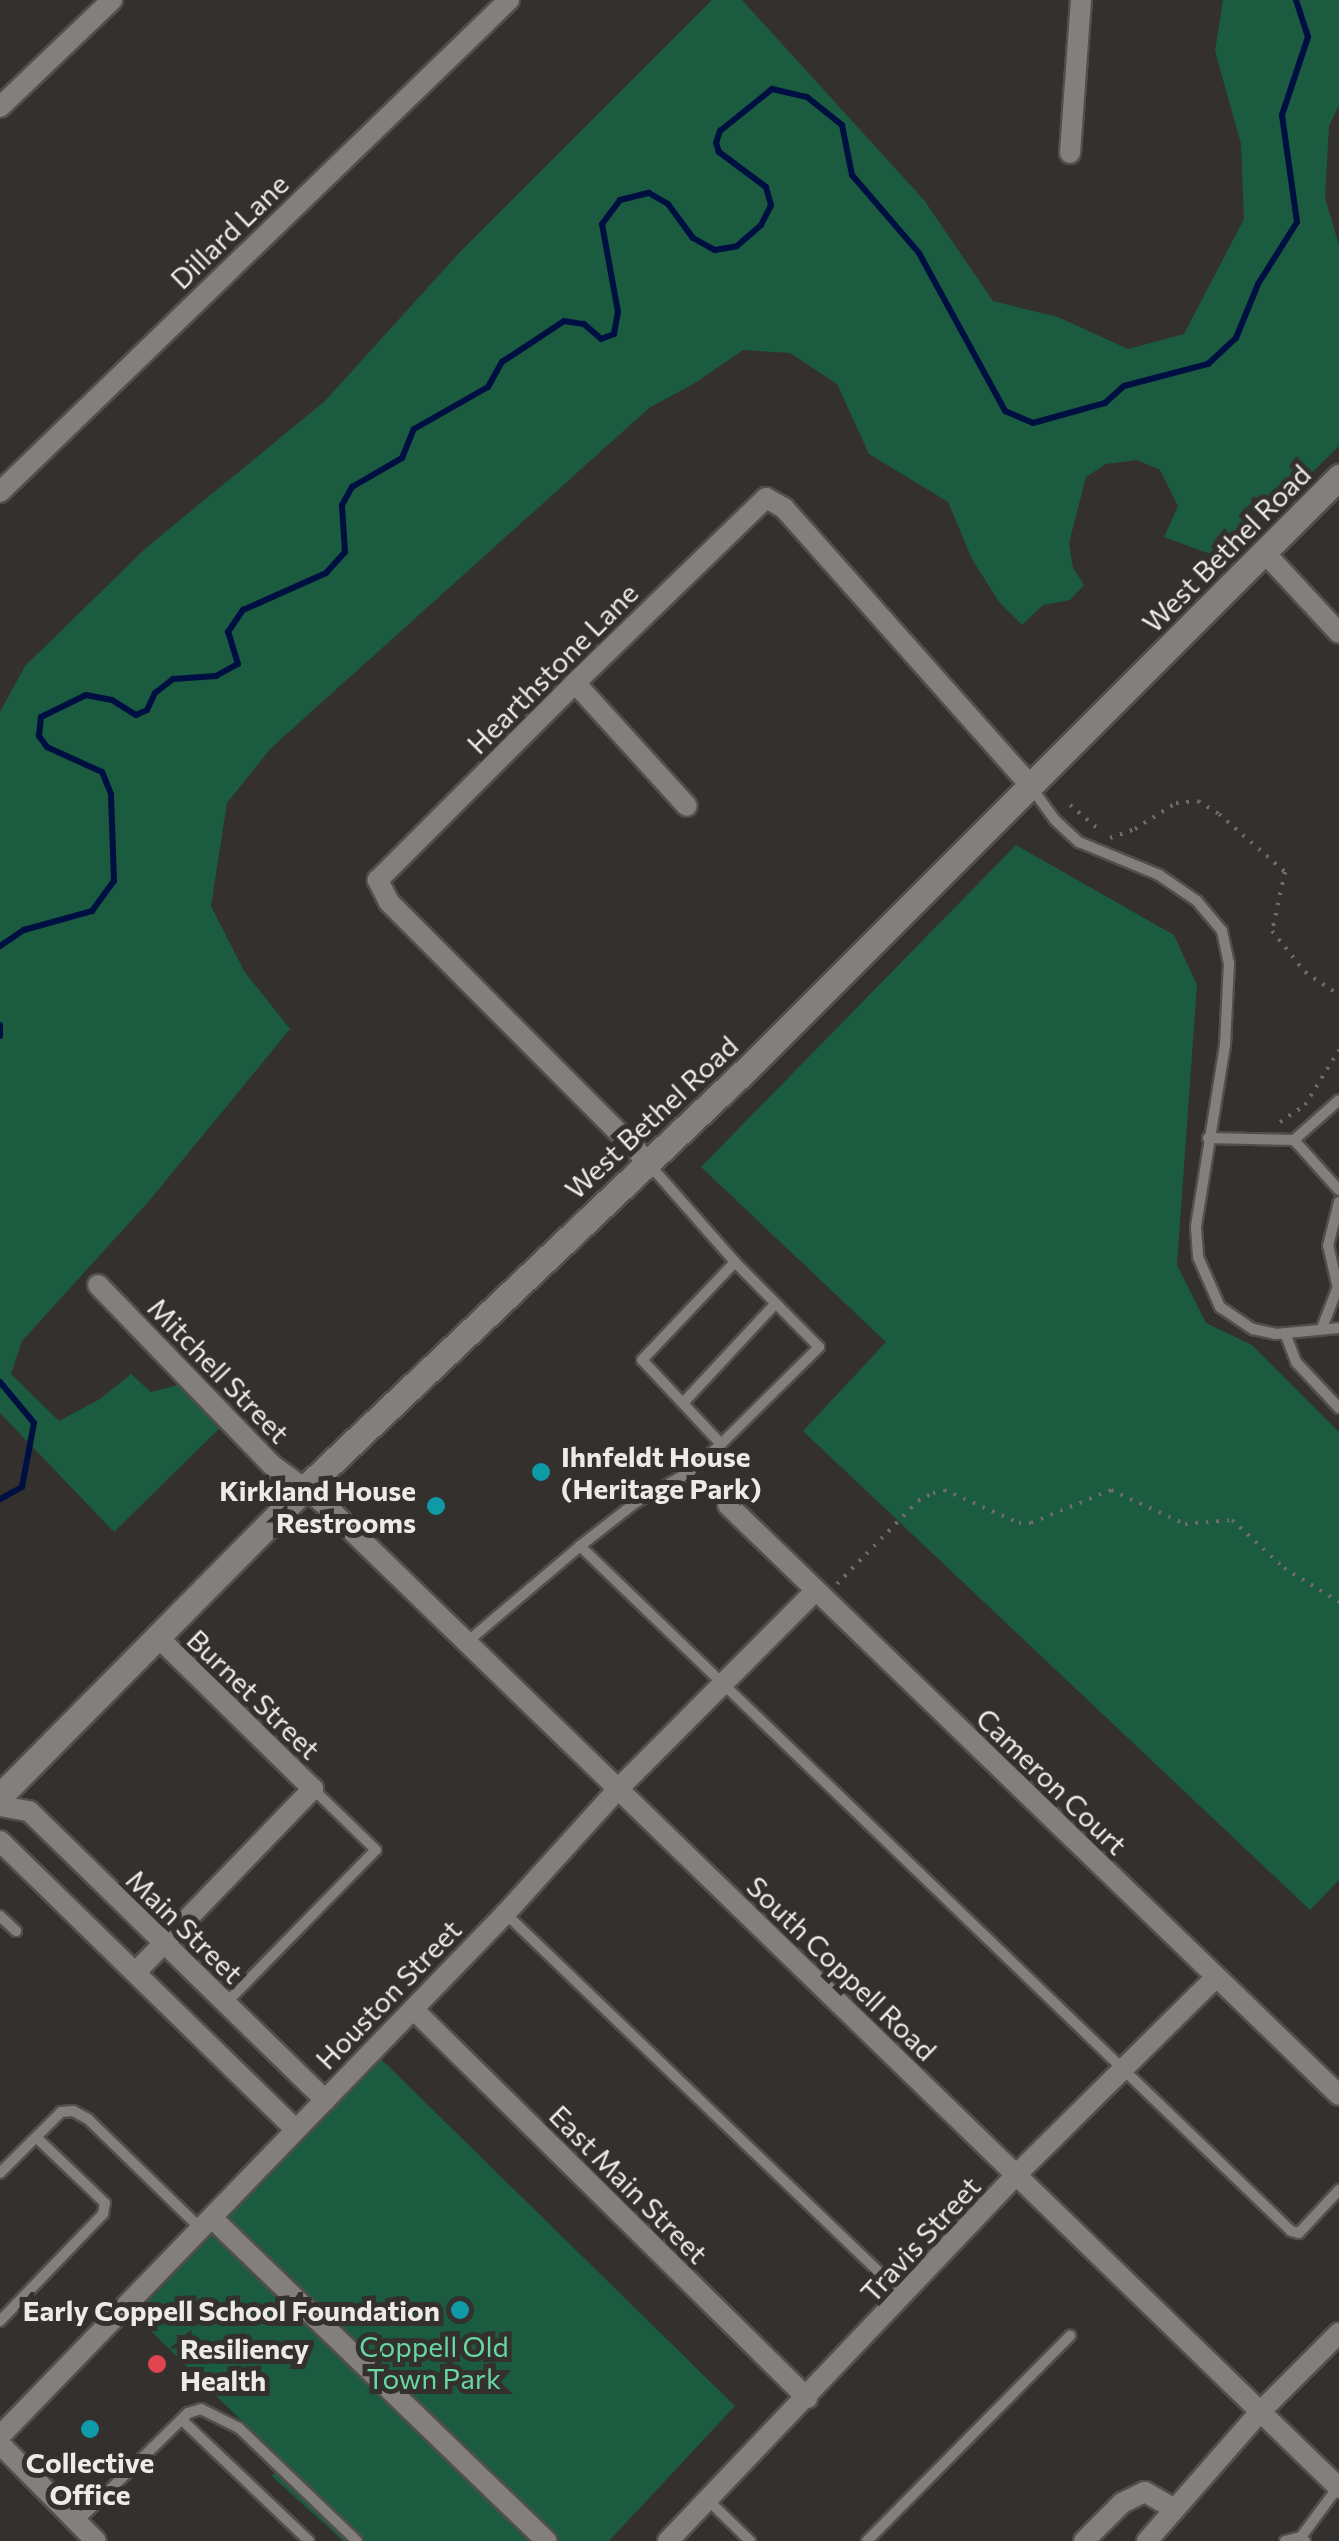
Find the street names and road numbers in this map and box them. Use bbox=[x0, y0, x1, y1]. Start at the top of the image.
street label: Dillard Lane bbox=[163, 167, 295, 295]
street label: West Bethel Road bbox=[1135, 457, 1317, 639]
street label: Hearthstone Lane bbox=[460, 576, 644, 760]
street label: West Bethel Road bbox=[558, 1028, 744, 1206]
street label: Mitchell Street bbox=[141, 1290, 297, 1450]
street label: Burnet Street bbox=[181, 1622, 327, 1766]
street label: Cameron Court bbox=[970, 1701, 1134, 1861]
street label: Main Street bbox=[120, 1862, 250, 1990]
street label: South Coppell Road bbox=[740, 1869, 944, 2067]
street label: Houston Street bbox=[308, 1912, 468, 2076]
street label: East Main Street bbox=[543, 2098, 715, 2270]
street label: Travis Street bbox=[853, 2169, 987, 2309]

